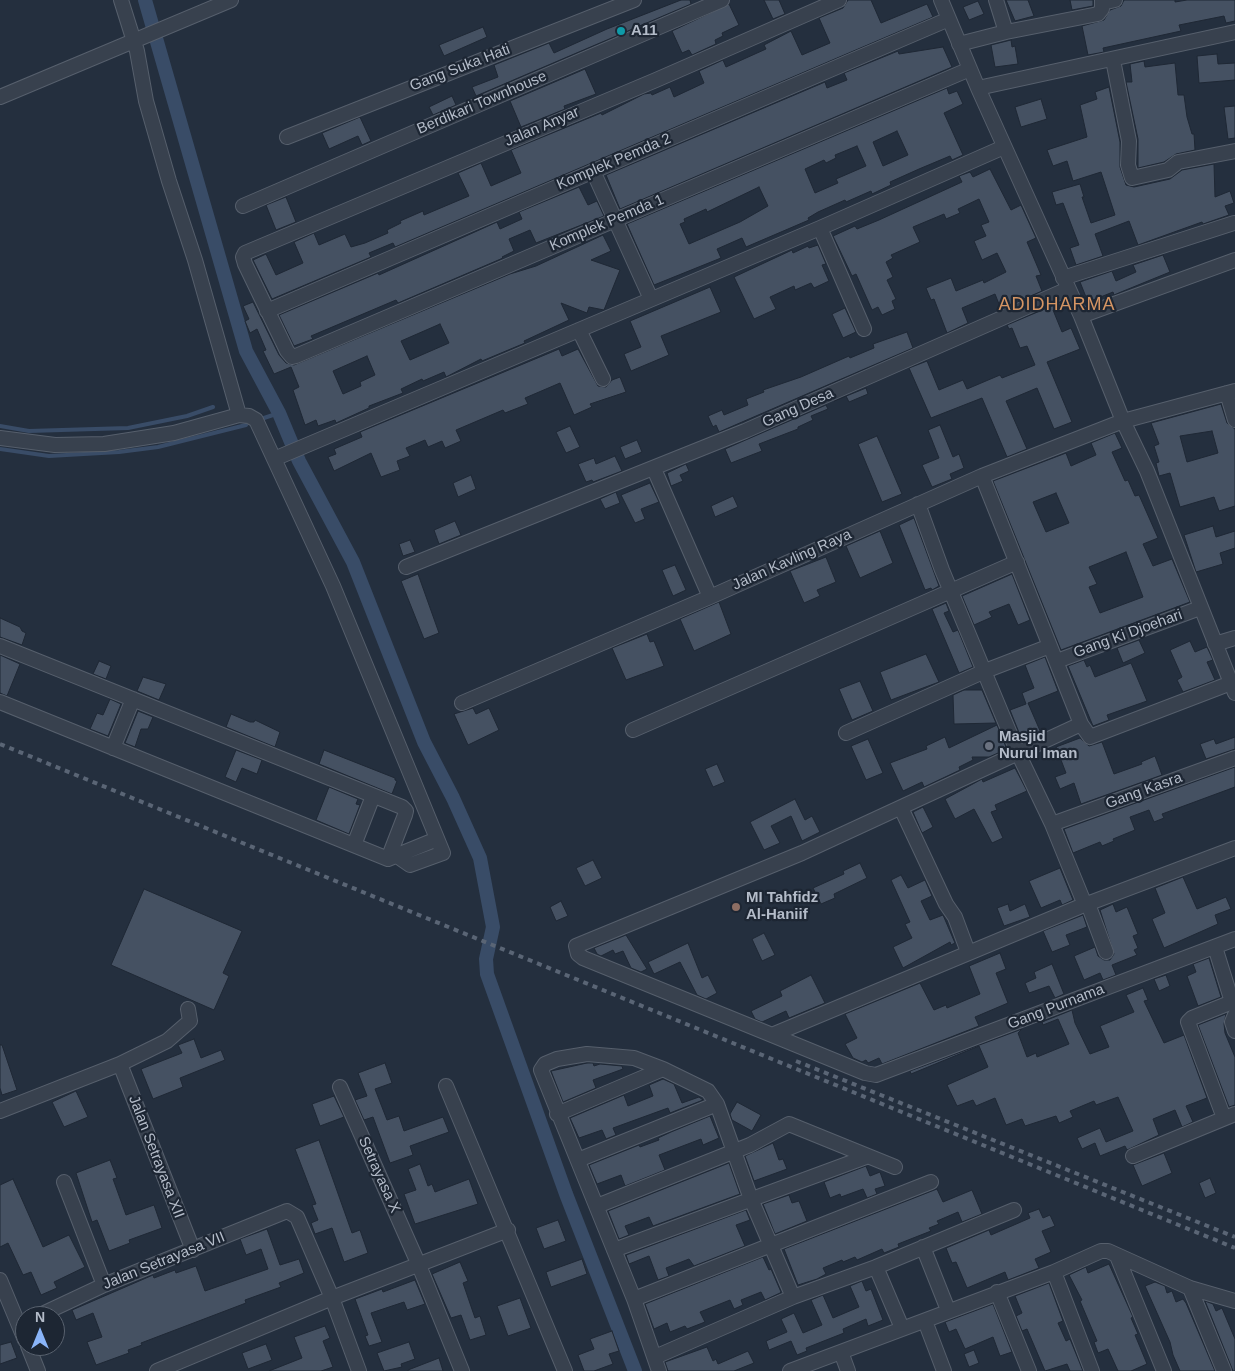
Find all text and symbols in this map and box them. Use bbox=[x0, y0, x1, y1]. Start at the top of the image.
place label: A11 bbox=[631, 22, 658, 40]
marker: A11 bbox=[615, 25, 627, 37]
street label: Gang Suka Hati bbox=[407, 41, 513, 95]
street label: Berdikari Townhouse bbox=[414, 68, 550, 138]
street label: Jalan Anyar bbox=[502, 103, 582, 151]
street label: Komplek Pemda 2 bbox=[554, 130, 674, 194]
street label: Komplek Pemda 1 bbox=[547, 191, 667, 255]
district label: ADIDHARMA bbox=[997, 294, 1117, 316]
street label: Gang Desa bbox=[760, 384, 836, 432]
street label: Jalan Kavling Raya bbox=[730, 526, 854, 594]
street label: Gang Ki Djoehari bbox=[1071, 606, 1185, 662]
place label: Masjid Nurul Iman bbox=[999, 728, 1077, 763]
marker: Masjid Nurul Iman bbox=[983, 740, 995, 752]
street label: Gang Kasra bbox=[1103, 769, 1185, 813]
place label: MI Tahfidz Al-Haniif bbox=[746, 889, 818, 924]
marker: MI Tahfidz Al-Haniif bbox=[730, 901, 742, 913]
street label: Gang Purnama bbox=[1005, 980, 1107, 1034]
street label: Jalan Setrayasa XII bbox=[124, 1093, 188, 1221]
street label: Setrayasa X bbox=[354, 1134, 404, 1216]
street label: Jalan Setrayasa VII bbox=[100, 1228, 228, 1294]
north arrow bbox=[15, 1306, 65, 1356]
text: N bbox=[35, 1309, 45, 1325]

